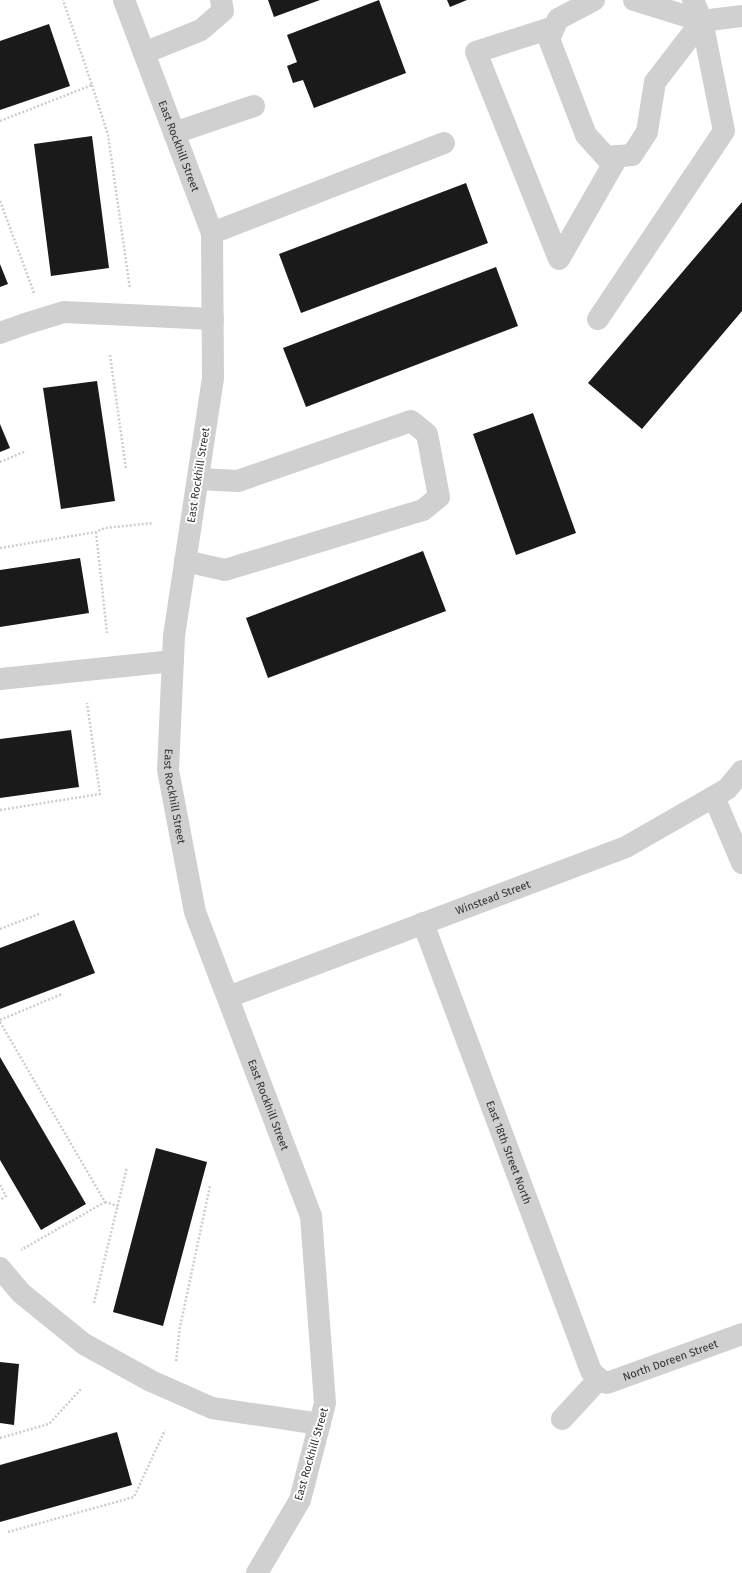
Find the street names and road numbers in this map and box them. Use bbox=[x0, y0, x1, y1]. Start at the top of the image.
street label: East Rockhill Street bbox=[156, 99, 202, 194]
street label: East Rockhill Street bbox=[185, 427, 212, 524]
street label: East Rockhill Street bbox=[161, 748, 188, 845]
street label: Winstead Street bbox=[454, 878, 532, 918]
street label: East Rockhill Street bbox=[245, 1058, 291, 1152]
street label: East 18th Street North bbox=[483, 1099, 534, 1206]
street label: North Doreen Street bbox=[621, 1337, 720, 1384]
street label: East Rockhill Street bbox=[292, 1406, 331, 1502]

